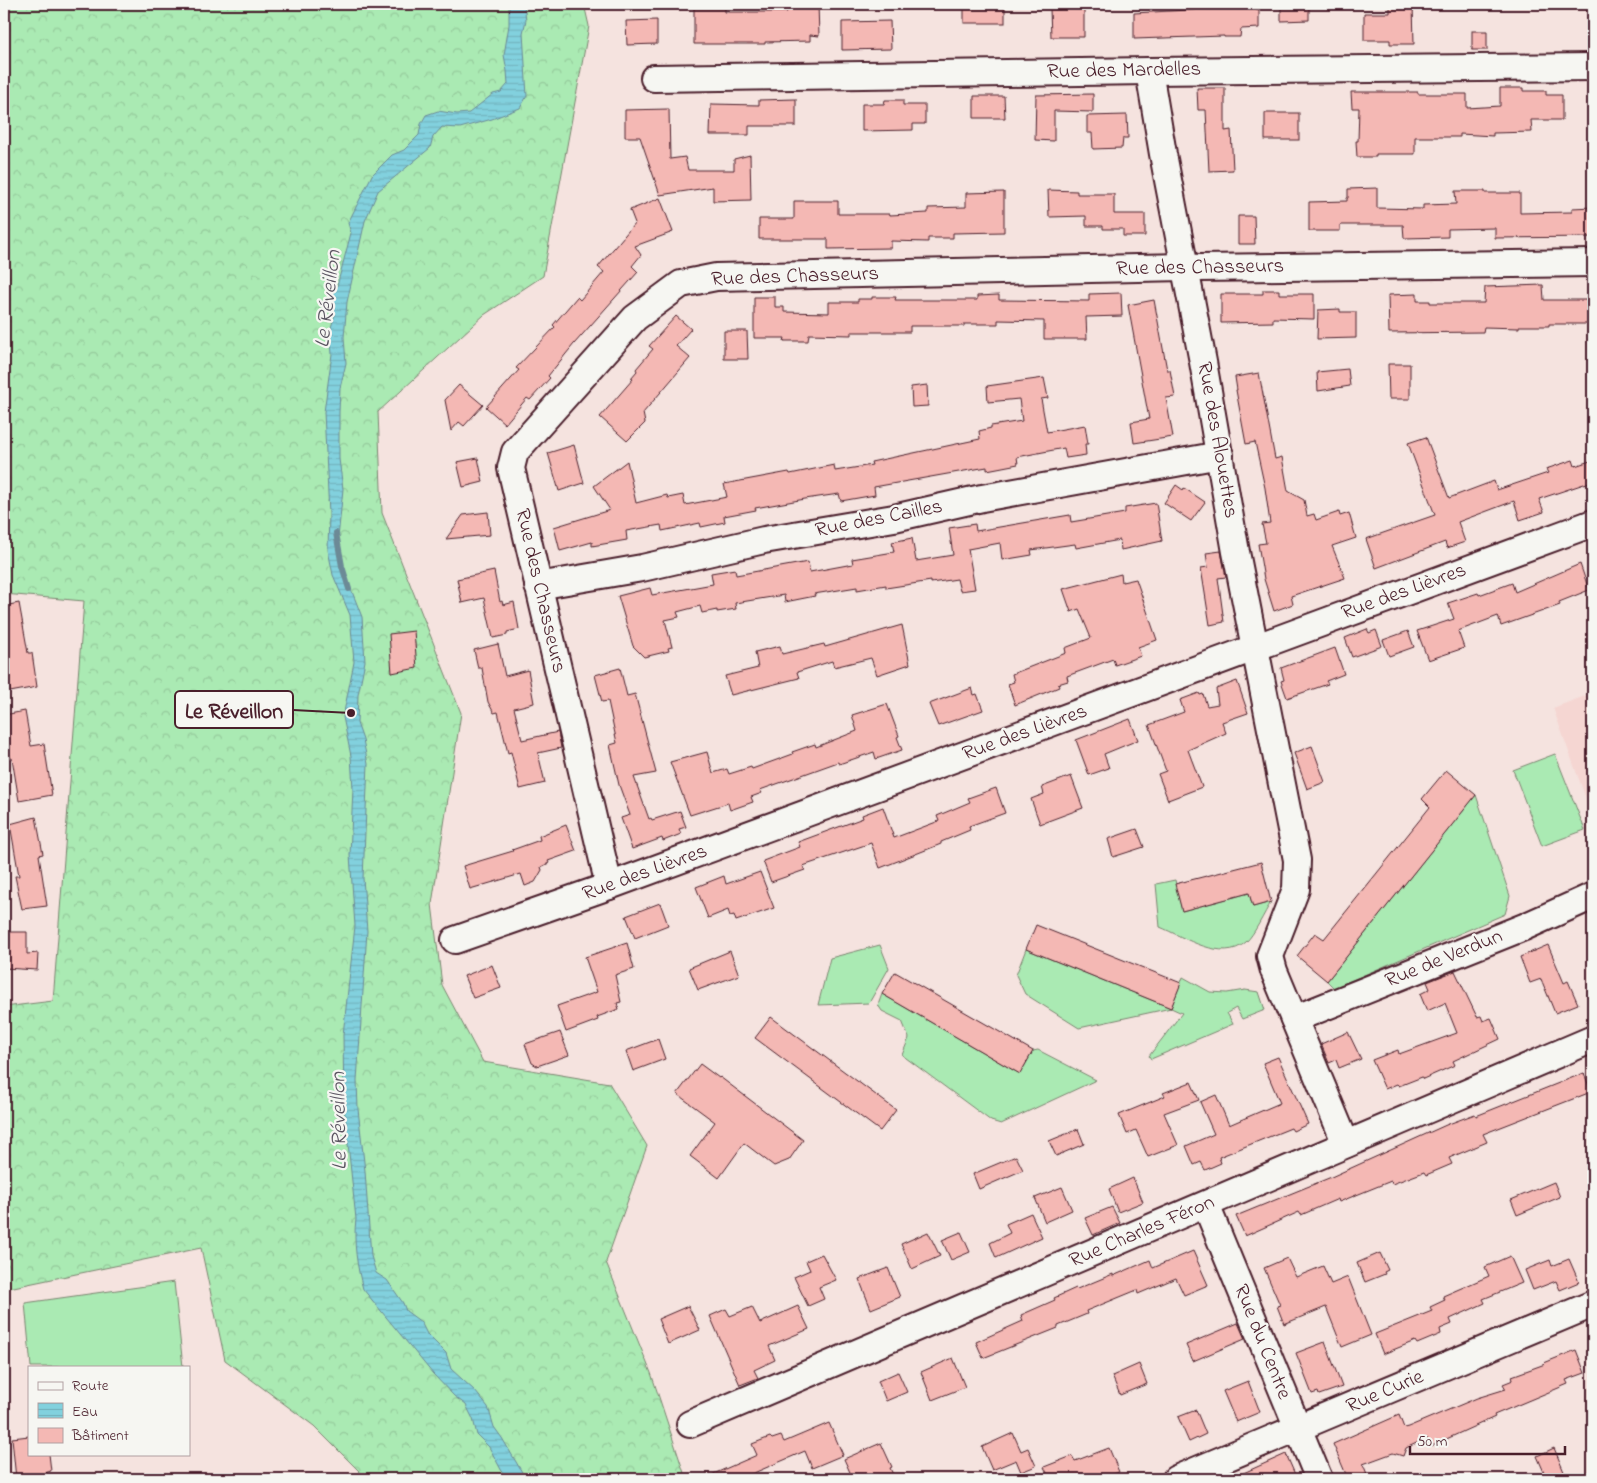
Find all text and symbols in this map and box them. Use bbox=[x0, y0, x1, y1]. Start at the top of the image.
street label: Rue des Mardelles bbox=[1047, 55, 1201, 87]
water label: Le Réveillon bbox=[307, 247, 351, 350]
street label: Rue des Chasseurs bbox=[1116, 252, 1284, 284]
street label: Rue des Chasseurs bbox=[710, 259, 880, 295]
street label: Rue des Alouettes bbox=[1188, 359, 1246, 521]
street label: Rue des Cailles bbox=[813, 492, 945, 546]
street label: Rue des Chasseurs bbox=[506, 506, 574, 676]
street label: Rue des Lièvres bbox=[1337, 555, 1471, 629]
callout: Le Réveillon bbox=[175, 691, 293, 728]
street label: Rue des Lièvres bbox=[958, 696, 1092, 770]
text: Le Réveillon bbox=[185, 697, 283, 729]
street label: Rue des Lièvres bbox=[578, 836, 712, 910]
street label: Rue de Verdun bbox=[1381, 922, 1507, 996]
water label: Le Réveillon bbox=[323, 1070, 357, 1170]
street label: Rue Charles Féron bbox=[1065, 1188, 1219, 1276]
street label: Rue du Centre bbox=[1225, 1280, 1299, 1404]
street label: Rue Curie bbox=[1342, 1362, 1429, 1422]
legend bbox=[28, 1366, 190, 1456]
text: Route bbox=[72, 1375, 109, 1397]
text: Eau bbox=[72, 1401, 98, 1423]
scale bar bbox=[1410, 1423, 1564, 1455]
text: Bâtiment bbox=[71, 1425, 129, 1447]
text: 50 m bbox=[1417, 1431, 1448, 1453]

